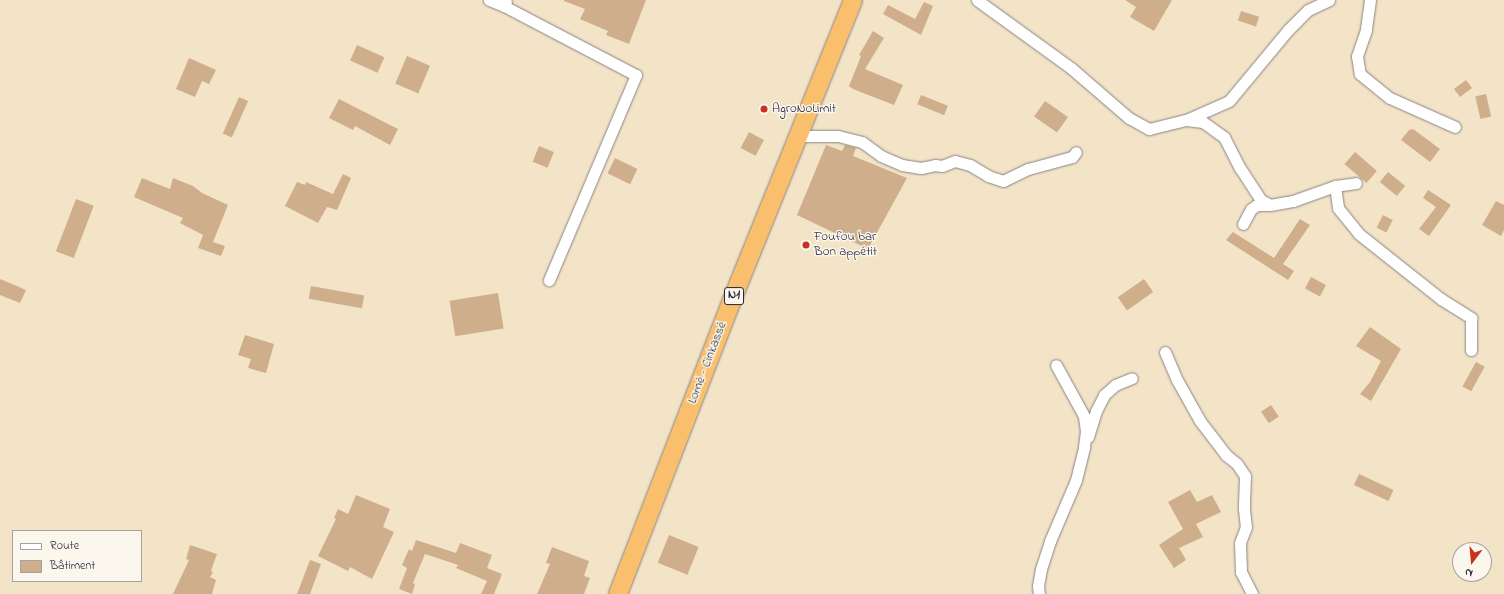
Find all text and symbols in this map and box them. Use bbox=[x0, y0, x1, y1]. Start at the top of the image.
place label: AgroNoLimit bbox=[772, 101, 836, 117]
marker: AgroNoLimit bbox=[759, 104, 769, 114]
place label: Foufou bar Bon appétit bbox=[814, 230, 877, 261]
marker: Foufou bar Bon appétit bbox=[801, 240, 811, 250]
road number: N1 bbox=[724, 286, 744, 306]
street label: Lomé - Cinkassé bbox=[685, 320, 731, 406]
legend bbox=[12, 530, 142, 582]
text: Route bbox=[50, 537, 79, 555]
north arrow bbox=[1452, 542, 1492, 582]
text: Bâtiment bbox=[50, 557, 95, 575]
text: N bbox=[1463, 564, 1475, 581]

